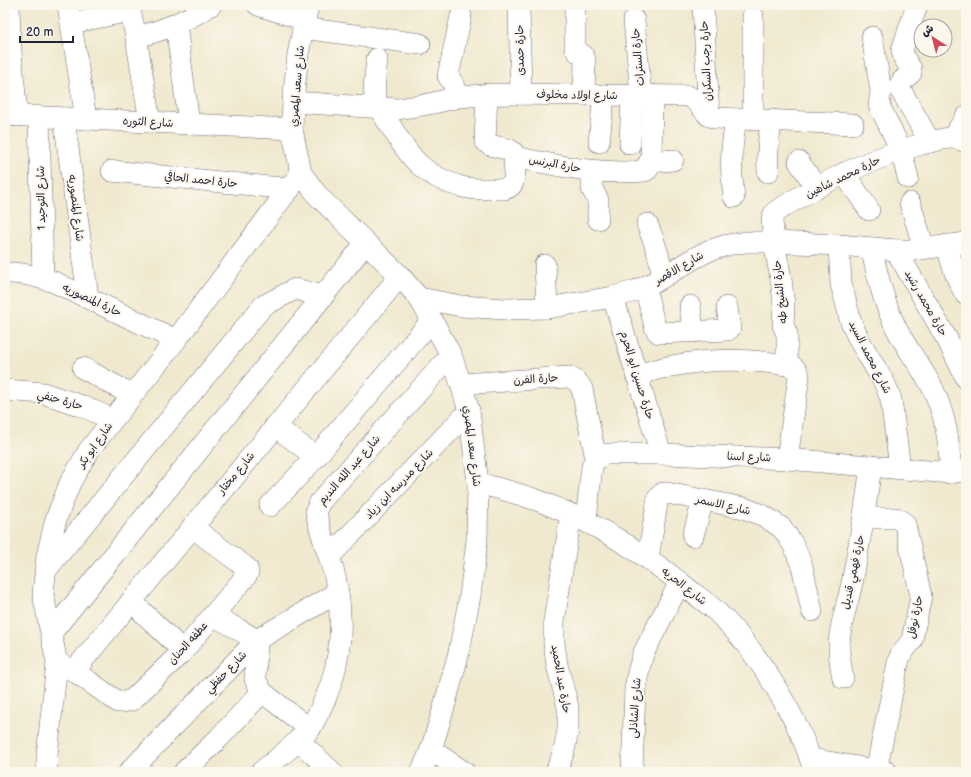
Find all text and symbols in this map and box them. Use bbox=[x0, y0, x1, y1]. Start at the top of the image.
scale bar bbox=[20, 18, 73, 44]
north arrow bbox=[913, 18, 953, 58]
street label: حارة رجب السكران bbox=[697, 20, 716, 102]
text: ش bbox=[919, 21, 936, 39]
street label: حارة حمدى bbox=[513, 24, 527, 76]
text: 20 m bbox=[26, 25, 53, 40]
street label: حارة السترات bbox=[629, 27, 647, 87]
street label: شارع سعد المصري bbox=[287, 45, 309, 127]
street label: شارع اولاد مخلوف bbox=[536, 88, 618, 104]
street label: شارع الثوره bbox=[122, 114, 174, 132]
street label: حارة البرنس bbox=[528, 153, 582, 176]
street label: حارة محمد شاهين bbox=[803, 153, 883, 201]
street label: شارع التوحيد 1 bbox=[34, 166, 50, 230]
street label: حارة احمد الحافي bbox=[164, 168, 239, 191]
street label: شارع المنصوريه bbox=[63, 174, 87, 242]
street label: شارع الاقصر bbox=[651, 249, 707, 290]
street label: حارة الشيخ طه bbox=[770, 259, 791, 325]
street label: حارة محمد رشيد bbox=[902, 268, 950, 338]
street label: حارة المنصوريه bbox=[60, 281, 124, 320]
street label: شارع محمد السيد bbox=[844, 318, 894, 397]
street label: حارة حسين ابو الحرم bbox=[615, 329, 657, 422]
street label: حارة الفرن bbox=[513, 371, 559, 387]
street label: حارة حنفي bbox=[35, 387, 84, 417]
street label: شارع سعد المصري bbox=[459, 405, 483, 487]
street label: شارع ابو بكر bbox=[74, 420, 117, 472]
street label: شارع عبد الله النديم bbox=[315, 432, 384, 509]
street label: شارع مدرسه ابن زياد bbox=[362, 446, 437, 523]
street label: شارع مختار bbox=[214, 449, 259, 499]
street label: شارع اسنا bbox=[727, 450, 771, 466]
street label: شارع الاسمر bbox=[693, 492, 752, 520]
street label: حارة فهمي قنديل bbox=[839, 533, 871, 611]
street label: شارع الحريه bbox=[658, 564, 709, 609]
street label: حارة نوفل bbox=[904, 594, 927, 640]
street label: عطفه الحنان bbox=[165, 619, 211, 667]
street label: حارة عبد الحميد bbox=[548, 643, 573, 715]
street label: شارع حفظي bbox=[203, 648, 252, 699]
street label: شارع الشاذلى bbox=[626, 677, 646, 739]

